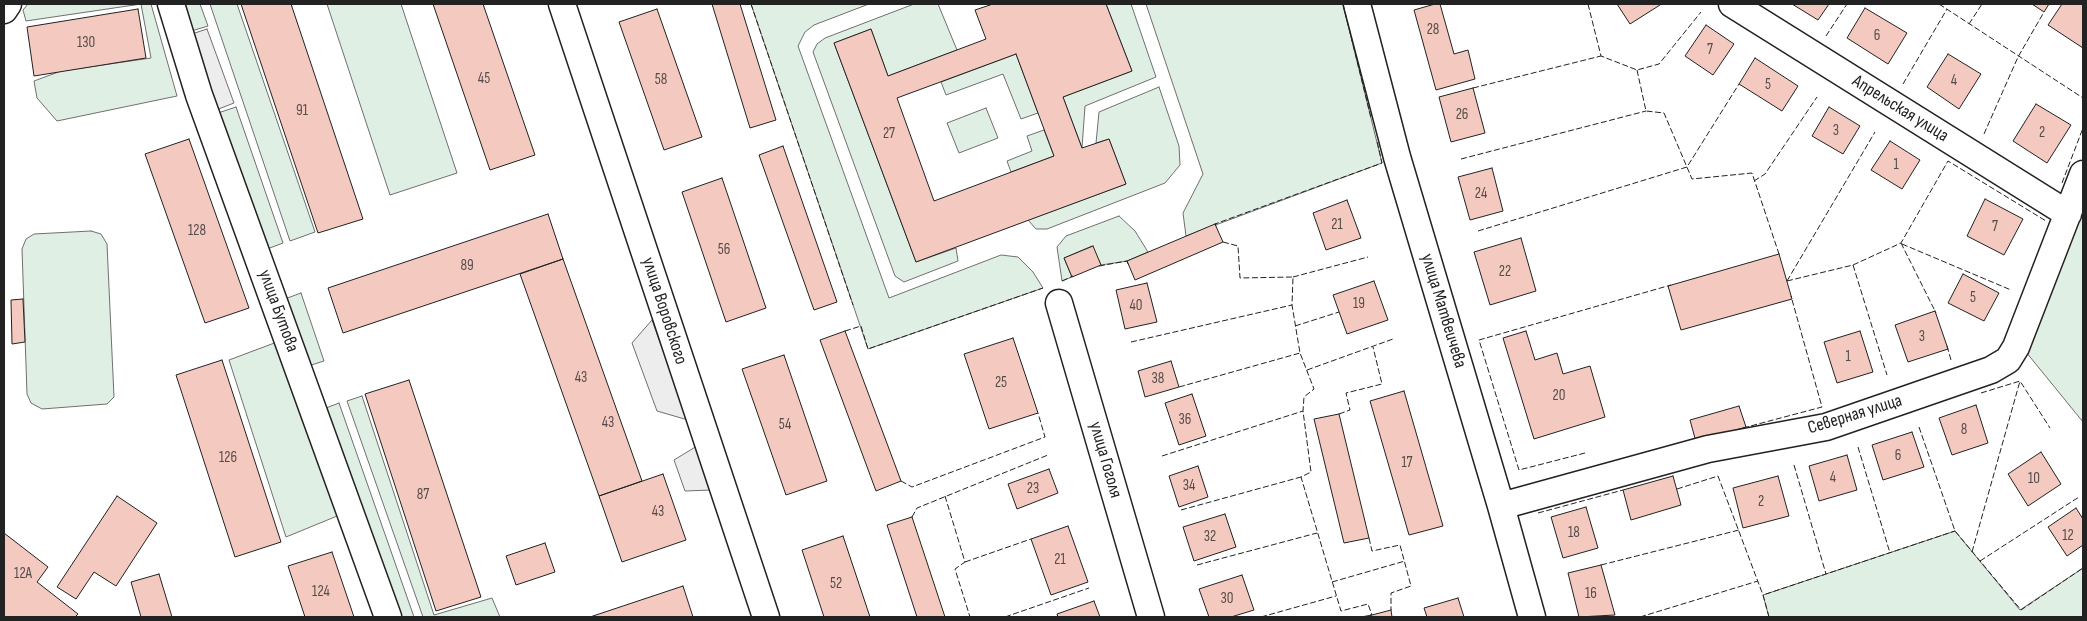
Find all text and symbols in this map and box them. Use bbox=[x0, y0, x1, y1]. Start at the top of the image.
house number: 28 bbox=[1427, 21, 1439, 39]
house number: 6 bbox=[1874, 27, 1880, 45]
house number: 130 bbox=[77, 34, 95, 52]
house number: 7 bbox=[1707, 41, 1713, 59]
house number: 45 bbox=[478, 70, 490, 88]
house number: 58 bbox=[655, 71, 667, 89]
street label: Апрельская улица bbox=[1848, 71, 1952, 147]
house number: 4 bbox=[1951, 72, 1957, 90]
house number: 5 bbox=[1765, 76, 1771, 94]
house number: 91 bbox=[296, 102, 308, 120]
house number: 26 bbox=[1456, 106, 1468, 124]
house number: 3 bbox=[1833, 122, 1839, 140]
house number: 2 bbox=[2039, 124, 2045, 142]
house number: 27 bbox=[883, 125, 895, 143]
house number: 1 bbox=[1893, 156, 1899, 174]
house number: 24 bbox=[1475, 185, 1487, 203]
house number: 21 bbox=[1331, 216, 1343, 234]
house number: 7 bbox=[1992, 218, 1998, 236]
house number: 128 bbox=[188, 222, 206, 240]
house number: 56 bbox=[718, 241, 730, 259]
street label: улица Матвеичева bbox=[1415, 251, 1471, 371]
street label: улица Воровского bbox=[637, 255, 691, 367]
house number: 89 bbox=[460, 257, 474, 275]
house number: 22 bbox=[1499, 263, 1511, 281]
street label: улица Бутова bbox=[253, 267, 303, 355]
house number: 5 bbox=[1970, 289, 1976, 307]
house number: 19 bbox=[1353, 295, 1365, 313]
house number: 40 bbox=[1130, 297, 1142, 315]
house number: 3 bbox=[1919, 328, 1925, 346]
house number: 1 bbox=[1845, 348, 1851, 366]
house number: 43 bbox=[575, 369, 587, 387]
house number: 38 bbox=[1152, 370, 1164, 388]
house number: 25 bbox=[995, 374, 1007, 392]
house number: 20 bbox=[1553, 387, 1565, 405]
street label: Северная улица bbox=[1805, 390, 1905, 440]
house number: 36 bbox=[1179, 411, 1191, 429]
house number: 43 bbox=[602, 414, 614, 432]
house number: 54 bbox=[779, 416, 791, 434]
street label: улица Гоголя bbox=[1084, 419, 1126, 501]
house number: 8 bbox=[1961, 421, 1967, 439]
house number: 6 bbox=[1895, 447, 1901, 465]
house number: 126 bbox=[219, 449, 237, 467]
house number: 17 bbox=[1401, 454, 1413, 472]
house number: 4 bbox=[1830, 469, 1836, 487]
house number: 10 bbox=[2028, 470, 2040, 488]
house number: 34 bbox=[1183, 477, 1195, 495]
house number: 23 bbox=[1027, 480, 1039, 498]
house number: 87 bbox=[417, 486, 429, 504]
house number: 2 bbox=[1758, 493, 1764, 511]
house number: 43 bbox=[652, 503, 664, 521]
house number: 18 bbox=[1568, 524, 1580, 542]
house number: 12 bbox=[2062, 527, 2074, 545]
house number: 32 bbox=[1204, 528, 1216, 546]
house number: 21 bbox=[1054, 551, 1066, 569]
house number: 12А bbox=[14, 565, 32, 583]
house number: 52 bbox=[830, 575, 842, 593]
house number: 124 bbox=[312, 583, 330, 601]
house number: 16 bbox=[1585, 585, 1597, 603]
house number: 30 bbox=[1221, 590, 1233, 608]

